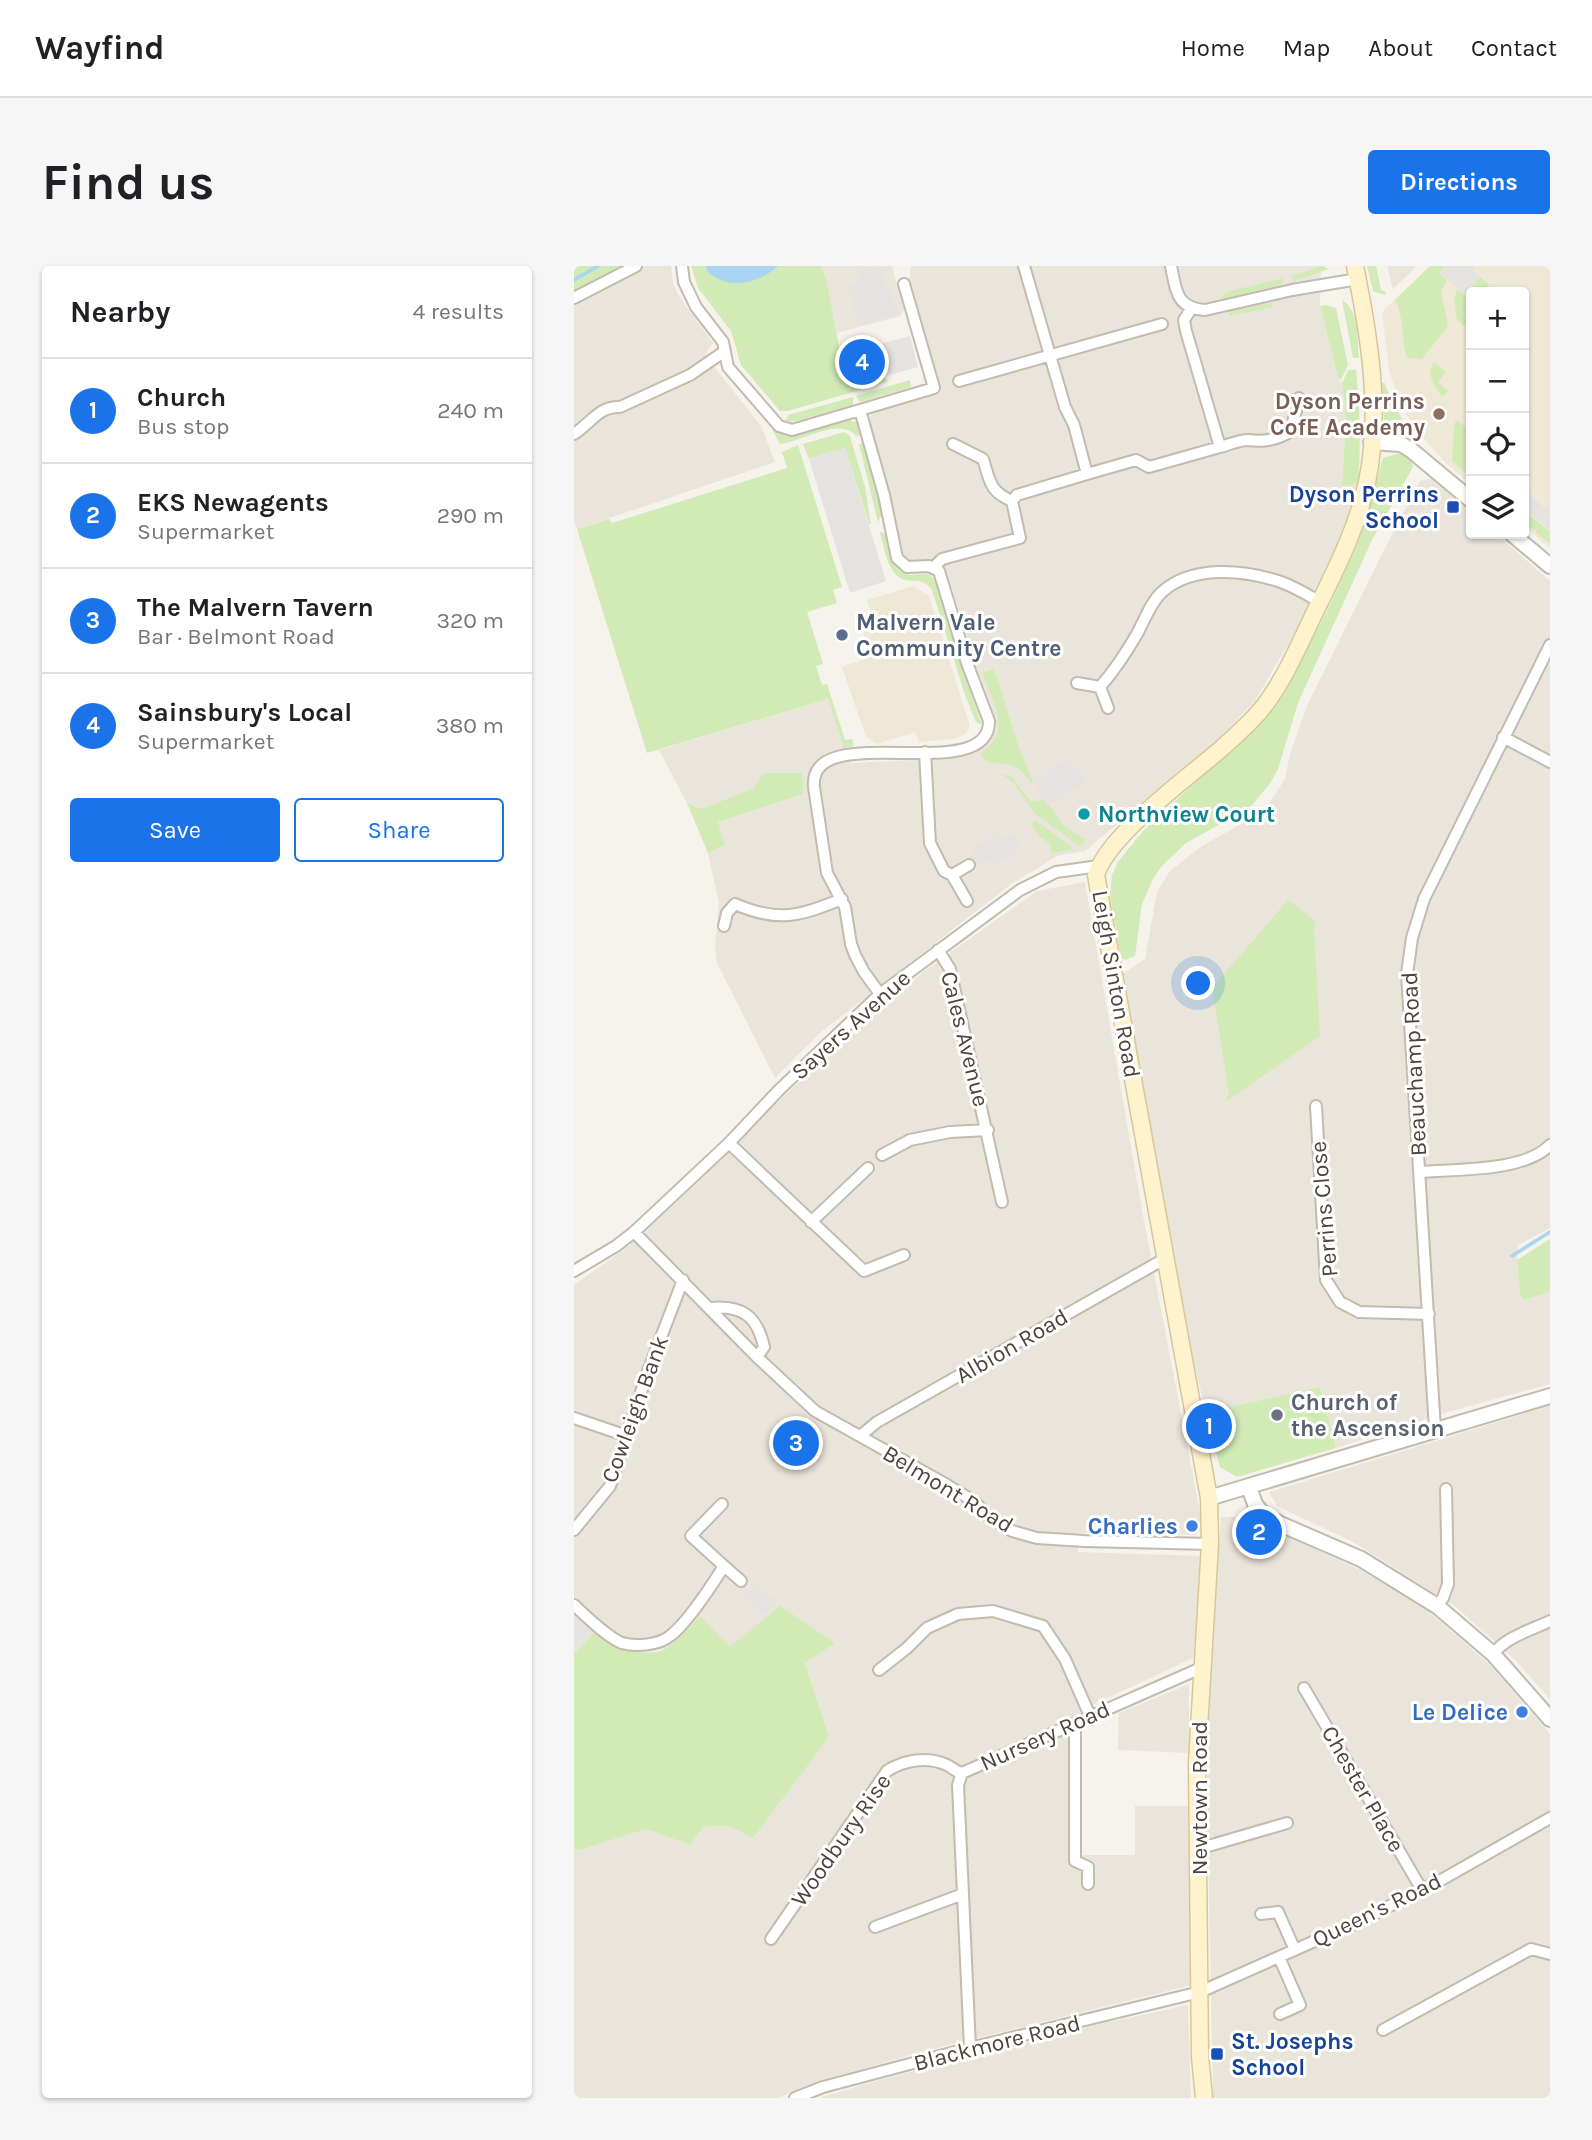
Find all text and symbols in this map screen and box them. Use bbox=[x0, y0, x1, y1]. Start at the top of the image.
text: Wayfind bbox=[35, 29, 165, 67]
text: Home bbox=[1181, 34, 1245, 62]
text: Map bbox=[1283, 34, 1330, 62]
text: About bbox=[1368, 34, 1433, 62]
text: Contact bbox=[1471, 34, 1557, 62]
button: Directions bbox=[1368, 150, 1550, 214]
text: Find us bbox=[42, 154, 214, 211]
map controls bbox=[1466, 287, 1529, 539]
button: + bbox=[1466, 287, 1529, 350]
text: Nearby bbox=[70, 294, 170, 330]
text: 4 results bbox=[412, 298, 504, 325]
pin: 4 bbox=[839, 336, 885, 388]
button: − bbox=[1466, 350, 1529, 413]
text: Church bbox=[137, 382, 226, 413]
place label: Dyson Perrins CofE Academy bbox=[1270, 388, 1425, 441]
text: 1 bbox=[89, 397, 97, 424]
text: 240 m bbox=[437, 397, 504, 424]
marker: Dyson Perrins CofE Academy bbox=[1431, 406, 1447, 422]
text: Bus stop bbox=[137, 413, 230, 440]
button: locate bbox=[1466, 413, 1529, 476]
button: layers bbox=[1466, 476, 1529, 539]
place label: Dyson Perrins School bbox=[1289, 481, 1439, 534]
text: EKS Newagents bbox=[137, 487, 329, 518]
marker: Dyson Perrins School bbox=[1445, 499, 1461, 515]
text: 2 bbox=[86, 502, 100, 529]
text: 290 m bbox=[437, 502, 504, 529]
text: Supermarket bbox=[137, 518, 274, 545]
text: The Malvern Tavern bbox=[137, 592, 374, 623]
text: 3 bbox=[86, 607, 100, 634]
text: 320 m bbox=[436, 607, 504, 634]
place label: Malvern Vale Community Centre bbox=[856, 609, 1061, 662]
text: Bar · Belmont Road bbox=[137, 623, 335, 650]
marker: Malvern Vale Community Centre bbox=[834, 627, 850, 643]
text: Sainsbury's Local bbox=[137, 697, 352, 728]
text: 4 bbox=[86, 712, 100, 739]
text: 380 m bbox=[436, 712, 504, 739]
text: Supermarket bbox=[137, 728, 274, 755]
button: Save bbox=[70, 798, 280, 862]
button: Share bbox=[294, 798, 504, 862]
place label: Northview Court bbox=[1098, 801, 1275, 828]
marker: Northview Court bbox=[1076, 806, 1092, 822]
street label: Leigh Sinton Road bbox=[1086, 888, 1146, 1080]
street label: Sayers Avenue bbox=[786, 965, 916, 1085]
your location bbox=[1181, 966, 1215, 1000]
street label: Cales Avenue bbox=[935, 969, 995, 1109]
street label: Beauchamp Road bbox=[1396, 971, 1432, 1157]
street label: Perrins Close bbox=[1305, 1140, 1343, 1278]
street label: Albion Road bbox=[951, 1303, 1073, 1389]
street label: Cowleigh Bank bbox=[596, 1332, 674, 1486]
place label: Church of the Ascension bbox=[1291, 1389, 1445, 1442]
pin: 1 bbox=[1186, 1400, 1232, 1452]
marker: Church of the Ascension bbox=[1269, 1407, 1285, 1423]
pin: 3 bbox=[773, 1417, 819, 1469]
street label: Belmont Road bbox=[878, 1439, 1018, 1539]
pin: 2 bbox=[1236, 1506, 1282, 1558]
place label: Charlies bbox=[1088, 1513, 1178, 1540]
marker: Charlies bbox=[1184, 1518, 1200, 1534]
street label: Nursery Road bbox=[976, 1695, 1114, 1777]
place label: Le Delice bbox=[1412, 1699, 1508, 1726]
marker: Le Delice bbox=[1514, 1704, 1530, 1720]
street label: Newtown Road bbox=[1186, 1721, 1213, 1875]
street label: Chester Place bbox=[1316, 1721, 1410, 1857]
street label: Woodbury Rise bbox=[785, 1769, 897, 1911]
street label: Queen's Road bbox=[1308, 1867, 1446, 1953]
street label: Blackmore Road bbox=[911, 2009, 1083, 2077]
place label: St. Josephs School bbox=[1231, 2028, 1354, 2081]
marker: St. Josephs School bbox=[1209, 2046, 1225, 2062]

